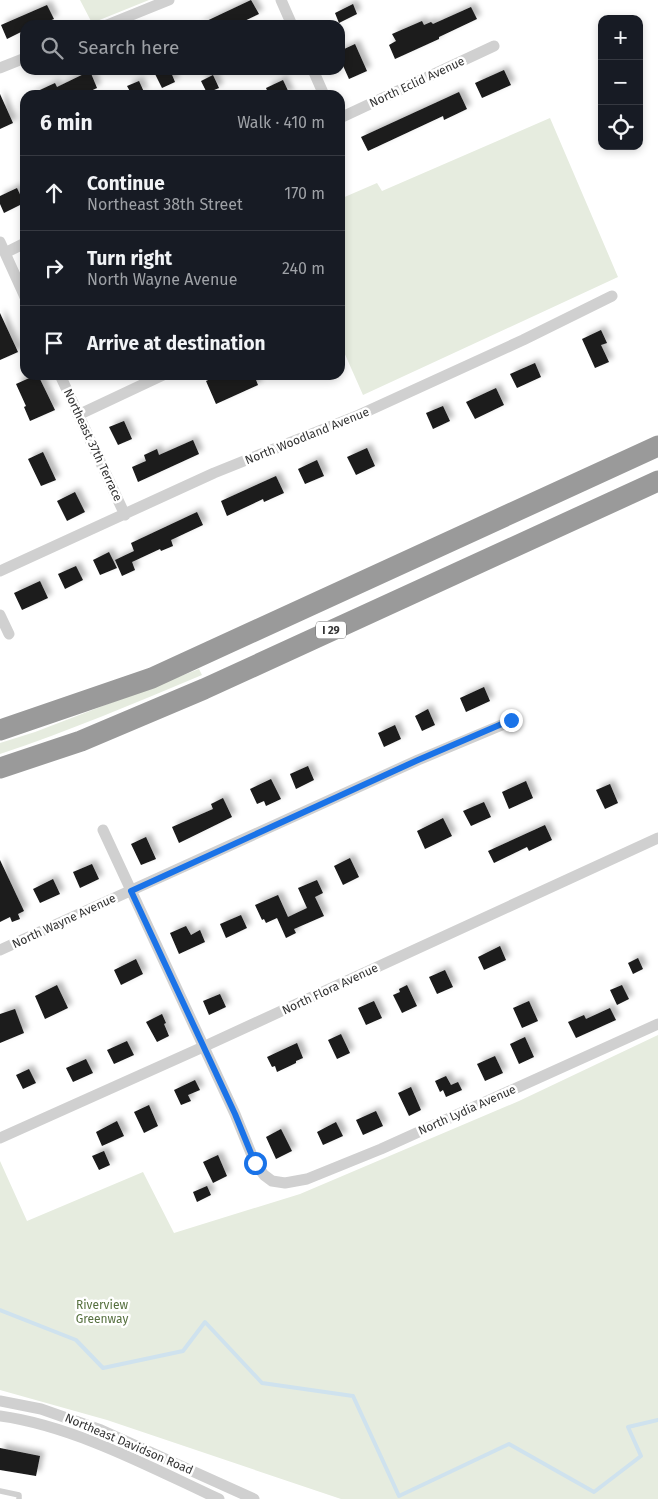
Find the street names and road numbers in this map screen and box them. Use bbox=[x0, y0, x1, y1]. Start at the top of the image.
street label: North Eclid Avenue bbox=[367, 54, 467, 110]
street label: Northeast 37th Terrace bbox=[61, 387, 125, 503]
street label: North Woodland Avenue bbox=[243, 405, 371, 467]
road number: I 29 bbox=[316, 622, 346, 638]
street label: North Wayne Avenue bbox=[10, 891, 118, 951]
street label: North Flora Avenue bbox=[280, 961, 380, 1017]
street label: North Lydia Avenue bbox=[416, 1082, 518, 1138]
street label: Northeast Davidson Road bbox=[63, 1411, 195, 1477]

